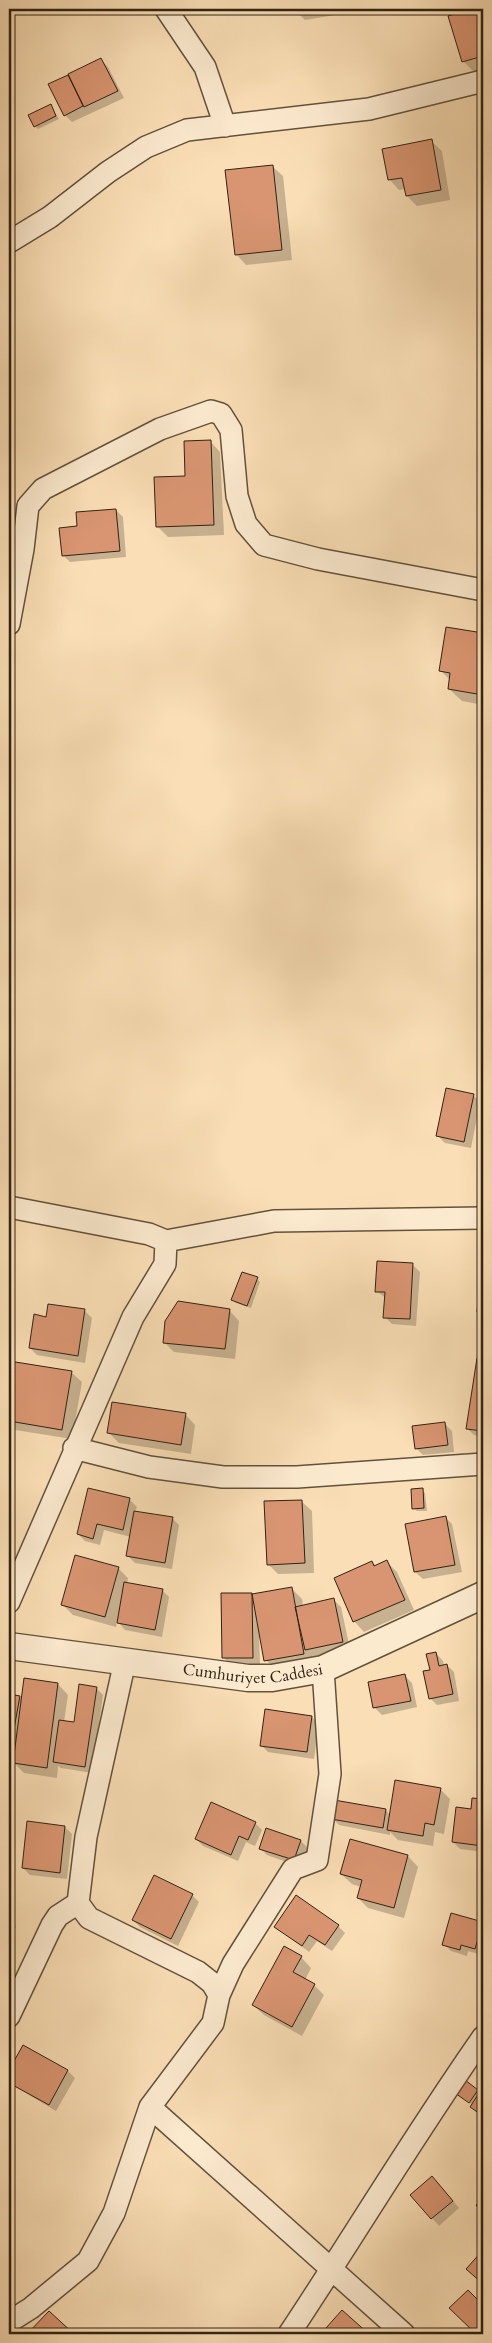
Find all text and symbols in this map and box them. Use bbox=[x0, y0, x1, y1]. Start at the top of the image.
street label: Cumhuriyet Caddesi bbox=[182, 1658, 325, 1689]

